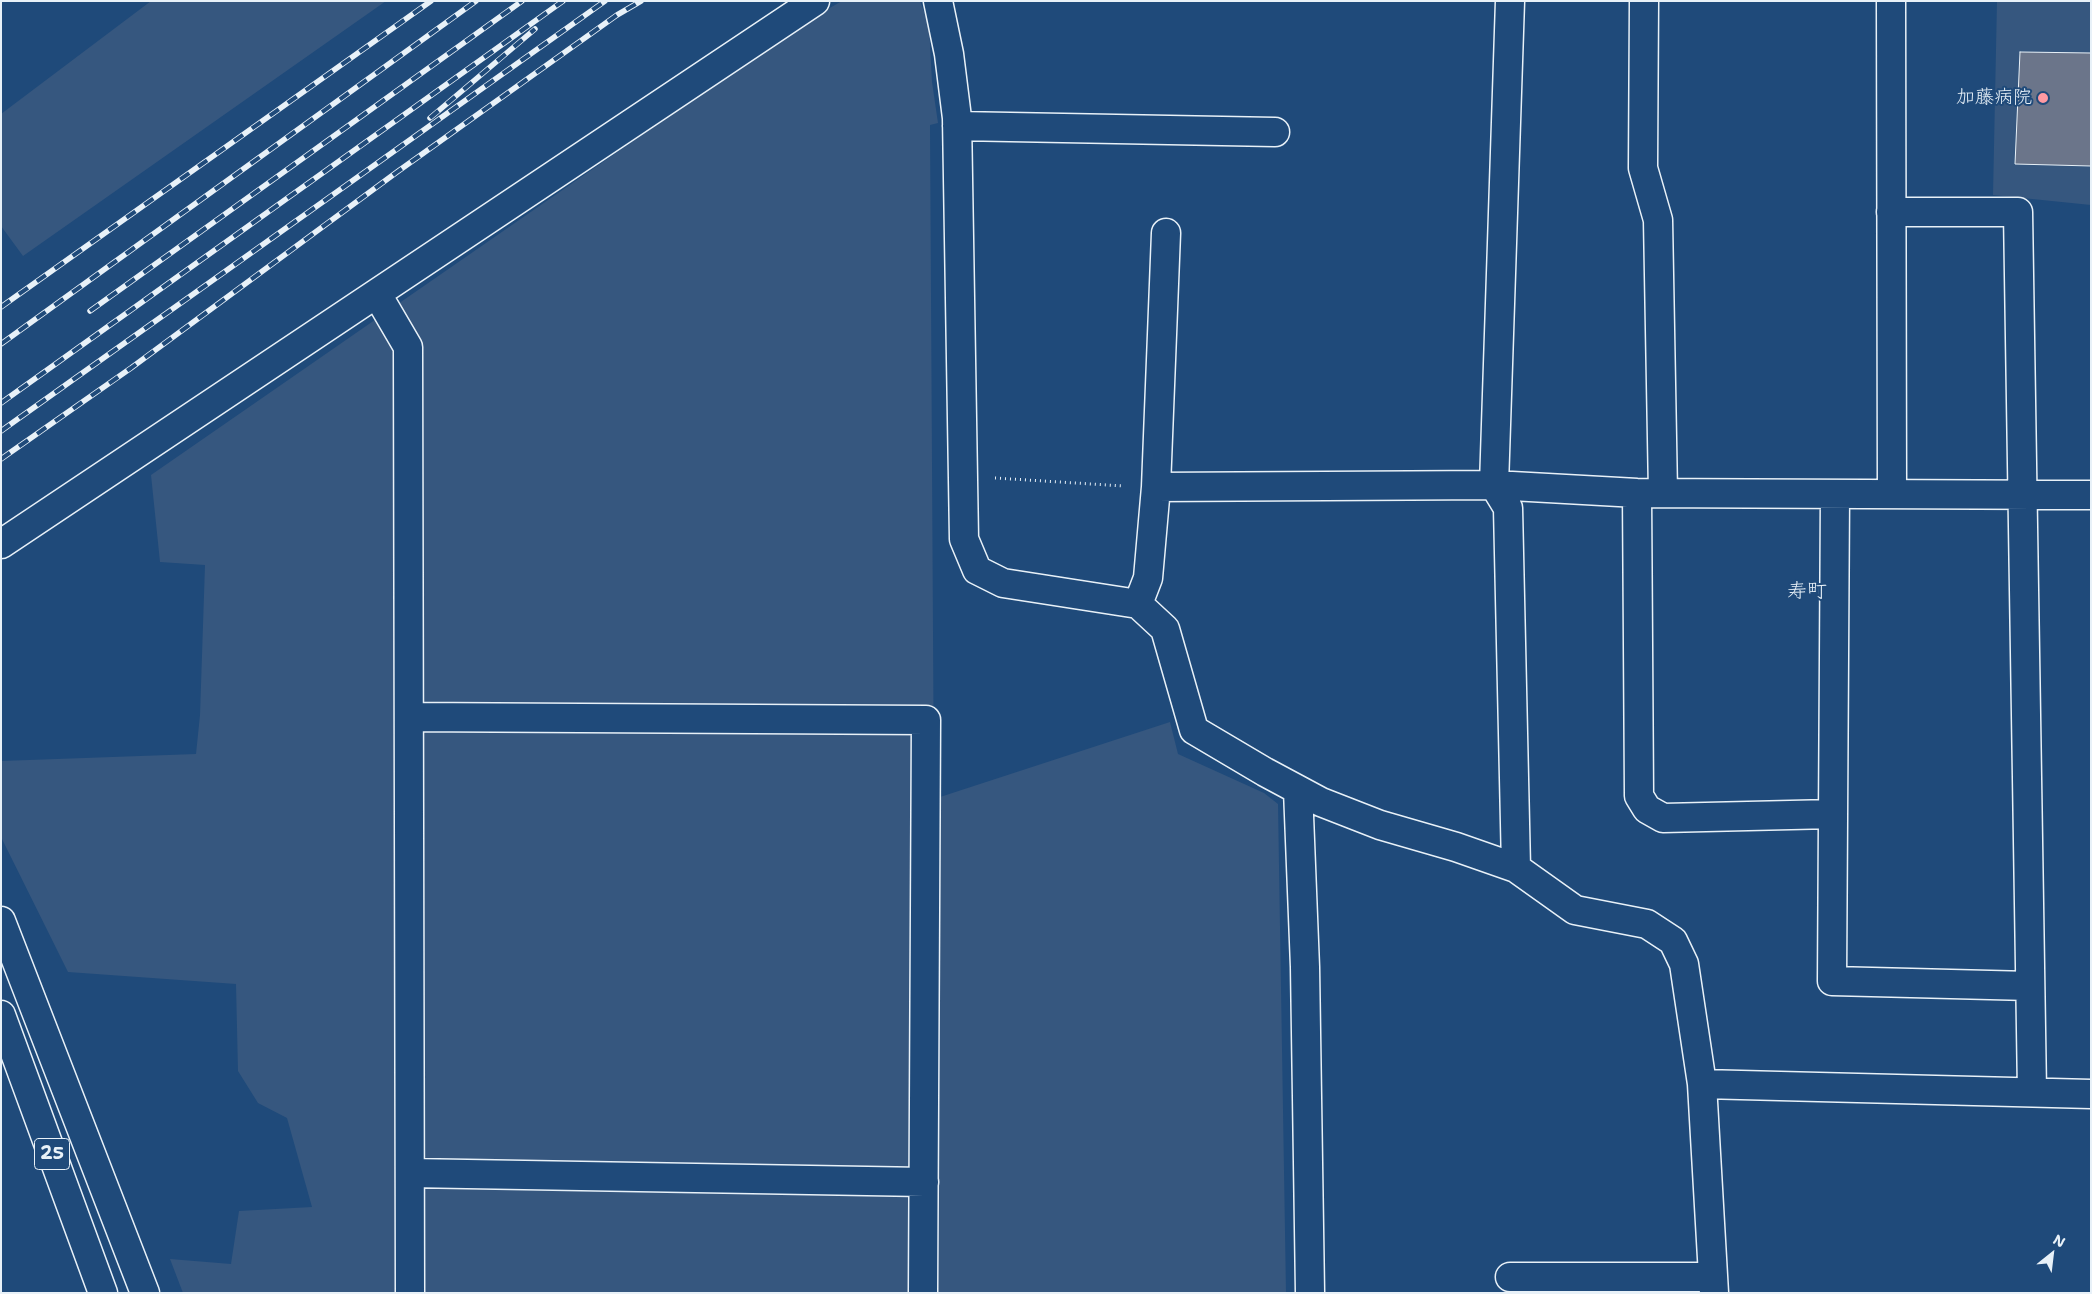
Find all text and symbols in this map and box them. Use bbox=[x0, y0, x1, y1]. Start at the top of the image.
place label: 加藤病院 bbox=[1956, 87, 2032, 109]
marker: 加藤病院 bbox=[2036, 91, 2050, 105]
district label: 寿町 bbox=[1787, 580, 1827, 604]
road number: 25 bbox=[34, 1138, 70, 1170]
north arrow bbox=[2027, 1229, 2077, 1279]
text: N bbox=[2050, 1230, 2068, 1251]

